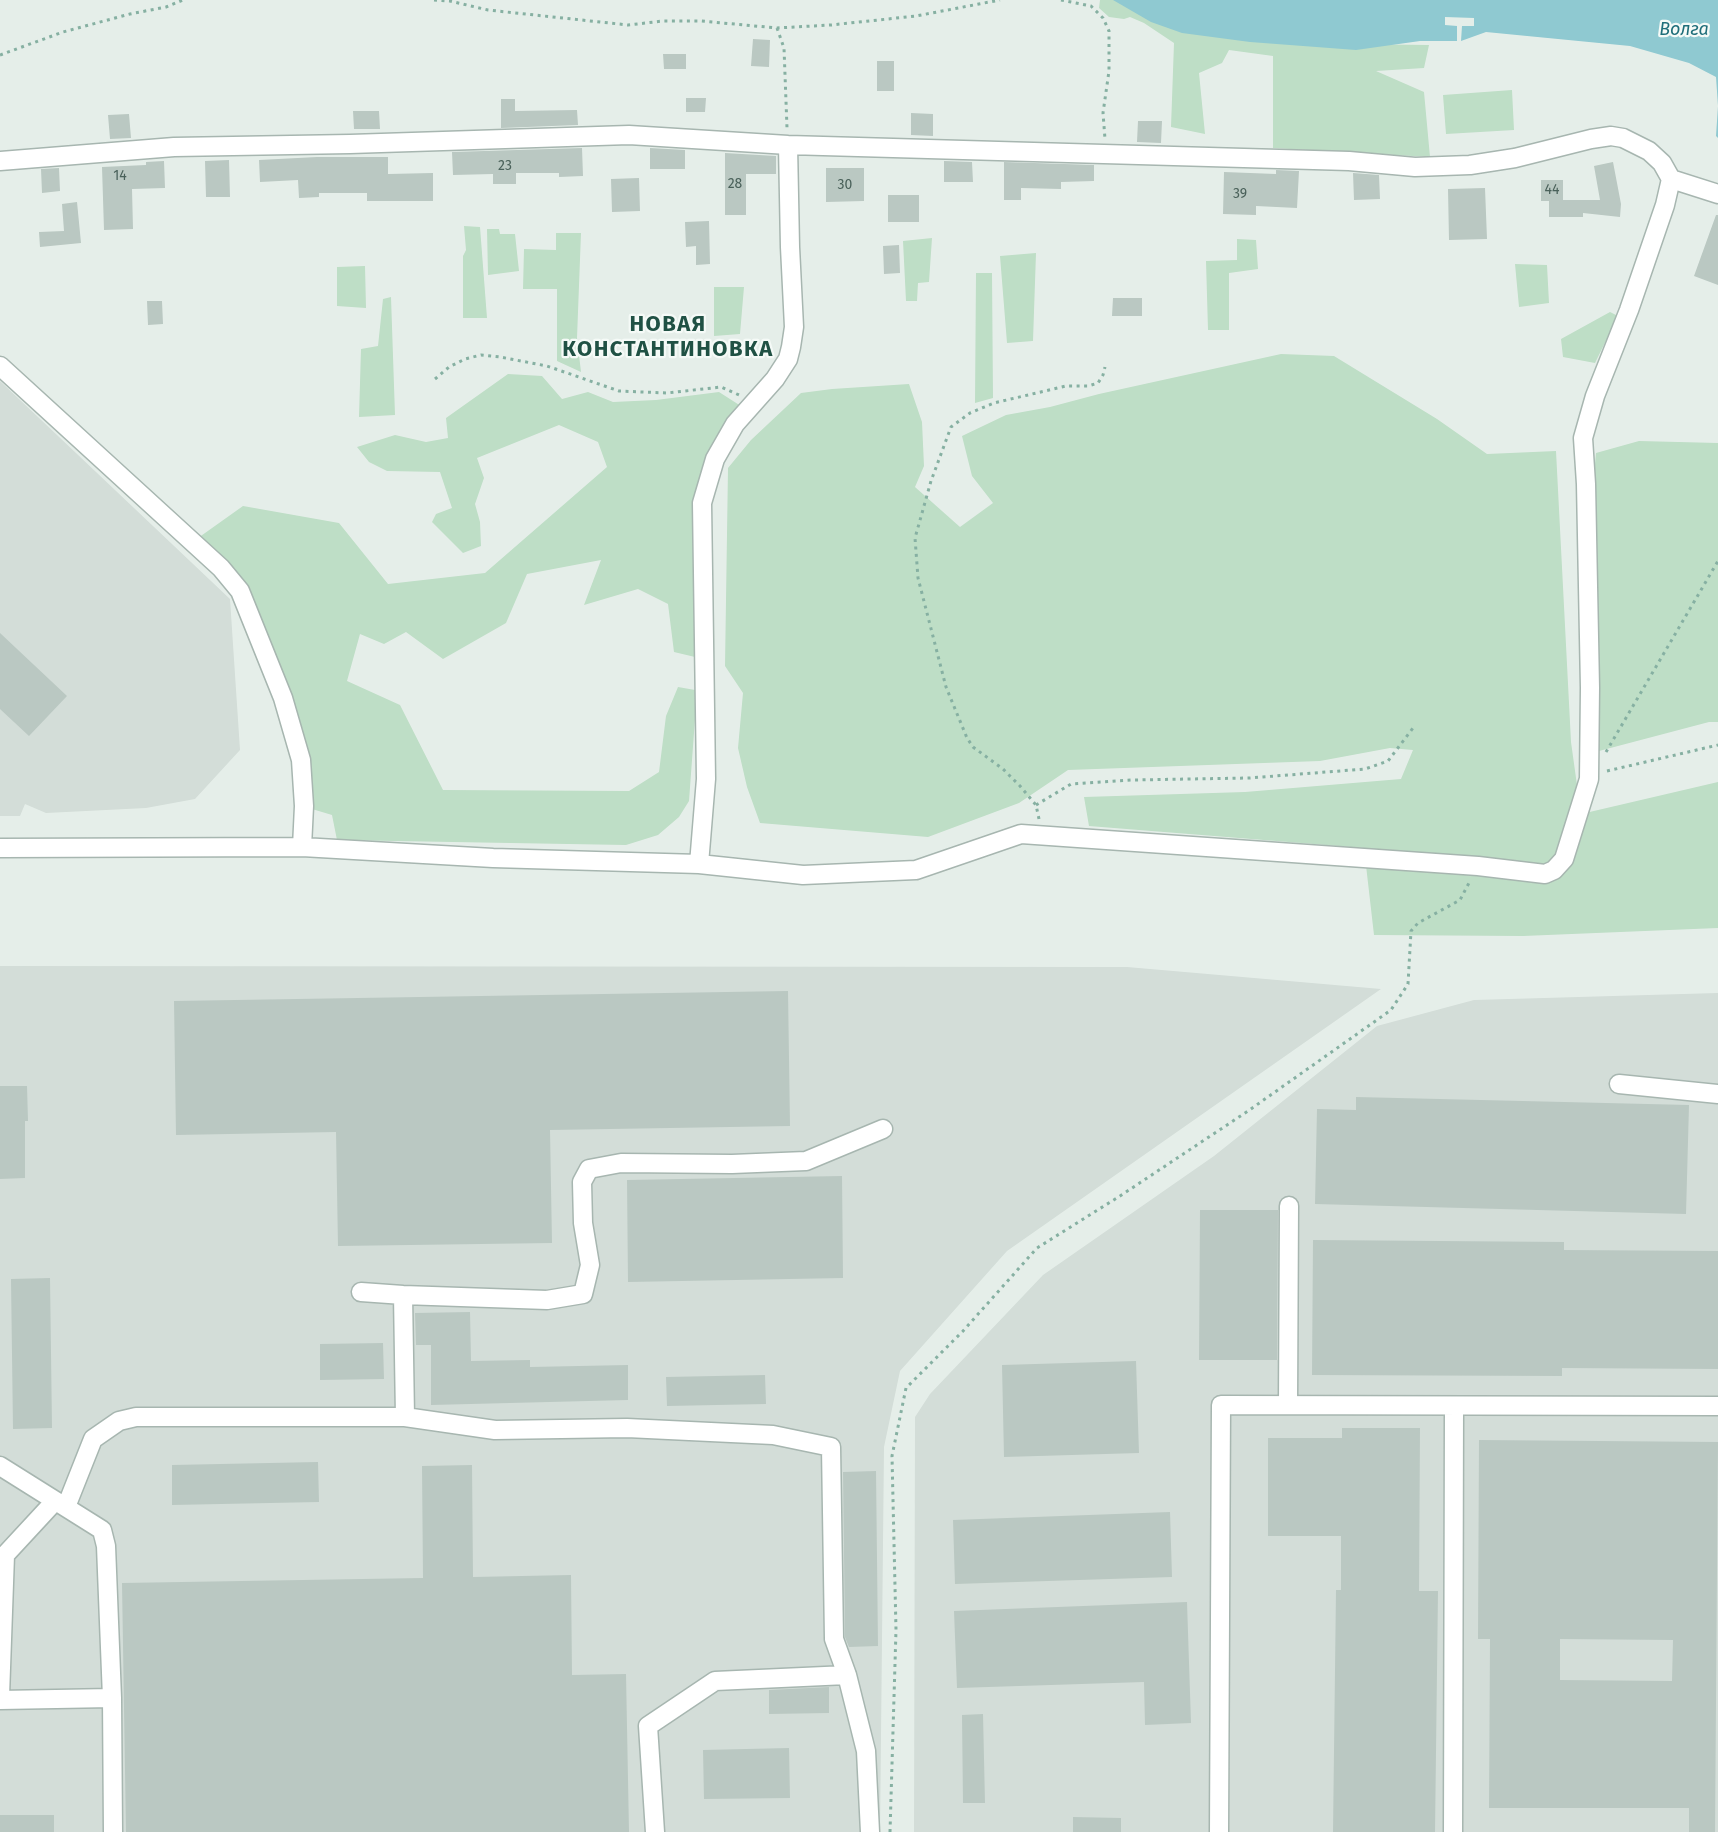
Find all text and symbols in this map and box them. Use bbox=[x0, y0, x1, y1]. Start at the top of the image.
water label: Волга bbox=[1659, 19, 1709, 41]
house number: 23 bbox=[498, 158, 512, 174]
house number: 14 bbox=[113, 168, 127, 184]
house number: 28 bbox=[728, 176, 742, 192]
house number: 30 bbox=[838, 177, 852, 193]
house number: 44 bbox=[1545, 182, 1559, 198]
house number: 39 bbox=[1233, 186, 1247, 202]
district label: НОВАЯ КОНСТАНТИНОВКА bbox=[562, 312, 774, 364]

